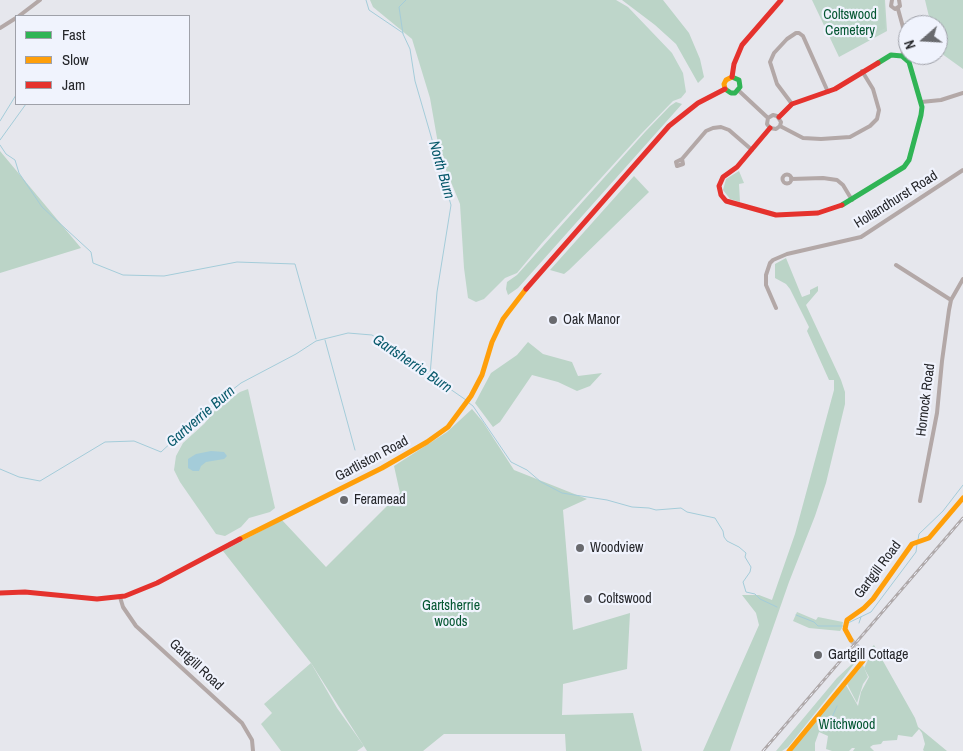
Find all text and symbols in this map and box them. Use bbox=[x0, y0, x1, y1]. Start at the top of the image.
park label: Coltswood Cemetery bbox=[823, 7, 877, 40]
legend bbox=[15, 15, 190, 105]
north arrow bbox=[898, 15, 948, 65]
text: Fast bbox=[62, 24, 85, 45]
text: N bbox=[900, 38, 920, 51]
text: Slow bbox=[62, 49, 89, 70]
text: Jam bbox=[62, 74, 85, 95]
water label: North Burn bbox=[424, 139, 458, 201]
street label: Hollandhurst Road bbox=[851, 168, 941, 232]
place label: Oak Manor bbox=[563, 312, 620, 328]
marker: Oak Manor bbox=[547, 314, 559, 326]
water label: Gartsherrie Burn bbox=[369, 331, 455, 397]
street label: Hornock Road bbox=[913, 363, 939, 437]
water label: Gartverrie Burn bbox=[163, 382, 239, 452]
street label: Gartliston Road bbox=[333, 433, 411, 485]
place label: Feramead bbox=[354, 492, 406, 508]
marker: Feramead bbox=[338, 494, 350, 506]
street label: Gartgill Road bbox=[851, 538, 905, 602]
place label: Woodview bbox=[590, 540, 643, 556]
marker: Woodview bbox=[574, 542, 586, 554]
place label: Coltswood bbox=[598, 591, 652, 607]
marker: Coltswood bbox=[582, 593, 594, 605]
park label: Gartsherrie woods bbox=[422, 598, 480, 630]
street label: Gartgill Road bbox=[166, 636, 226, 694]
place label: Gartgill Cottage bbox=[828, 647, 908, 663]
marker: Gartgill Cottage bbox=[812, 649, 824, 661]
park label: Witchwood bbox=[819, 717, 875, 733]

